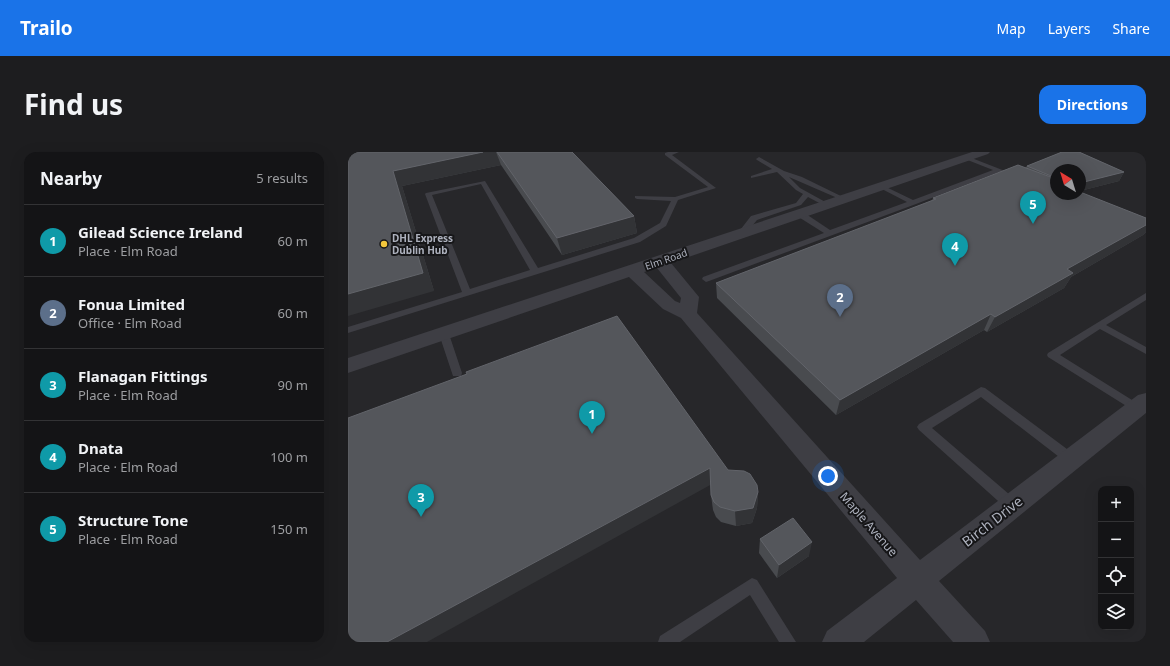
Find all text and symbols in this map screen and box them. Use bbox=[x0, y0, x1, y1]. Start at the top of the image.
text: Trailo bbox=[20, 15, 73, 41]
text: Map bbox=[997, 19, 1026, 38]
text: Layers bbox=[1048, 19, 1090, 38]
text: Share bbox=[1112, 19, 1150, 38]
text: Find us bbox=[24, 85, 123, 123]
button: Directions bbox=[1039, 85, 1146, 124]
north arrow bbox=[1050, 164, 1086, 200]
text: Nearby bbox=[40, 167, 102, 190]
text: 5 results bbox=[256, 169, 308, 187]
pin: 5 bbox=[1020, 191, 1046, 224]
text: Gilead Science Ireland bbox=[78, 222, 243, 242]
place label: DHL Express Dublin Hub bbox=[392, 231, 453, 257]
text: 1 bbox=[49, 232, 57, 250]
text: 60 m bbox=[278, 232, 308, 250]
pin: 4 bbox=[942, 233, 968, 266]
marker: DHL Express Dublin Hub bbox=[379, 239, 389, 249]
text: Place · Elm Road bbox=[78, 242, 178, 260]
street label: Elm Road bbox=[643, 245, 689, 273]
pin: 2 bbox=[827, 284, 853, 317]
text: Fonua Limited bbox=[78, 294, 185, 314]
text: 2 bbox=[49, 304, 57, 322]
text: 60 m bbox=[278, 304, 308, 322]
text: Office · Elm Road bbox=[78, 314, 182, 332]
text: Flanagan Fittings bbox=[78, 366, 208, 386]
text: 3 bbox=[49, 376, 57, 394]
text: 90 m bbox=[278, 376, 308, 394]
text: Place · Elm Road bbox=[78, 386, 178, 404]
pin: 1 bbox=[579, 401, 605, 434]
text: Dnata bbox=[78, 438, 123, 458]
text: 4 bbox=[49, 448, 57, 466]
text: 100 m bbox=[270, 448, 308, 466]
text: Place · Elm Road bbox=[78, 458, 178, 476]
your location bbox=[818, 466, 838, 486]
pin: 3 bbox=[408, 484, 434, 517]
map controls bbox=[1098, 486, 1134, 630]
button: + bbox=[1098, 486, 1134, 522]
street label: Maple Avenue bbox=[836, 488, 902, 560]
street label: Birch Drive bbox=[958, 491, 1026, 551]
text: Structure Tone bbox=[78, 510, 188, 530]
text: 5 bbox=[49, 520, 57, 538]
text: 150 m bbox=[270, 520, 308, 538]
button: − bbox=[1098, 522, 1134, 558]
text: Place · Elm Road bbox=[78, 530, 178, 548]
button: locate bbox=[1098, 558, 1134, 594]
button: layers bbox=[1098, 594, 1134, 630]

